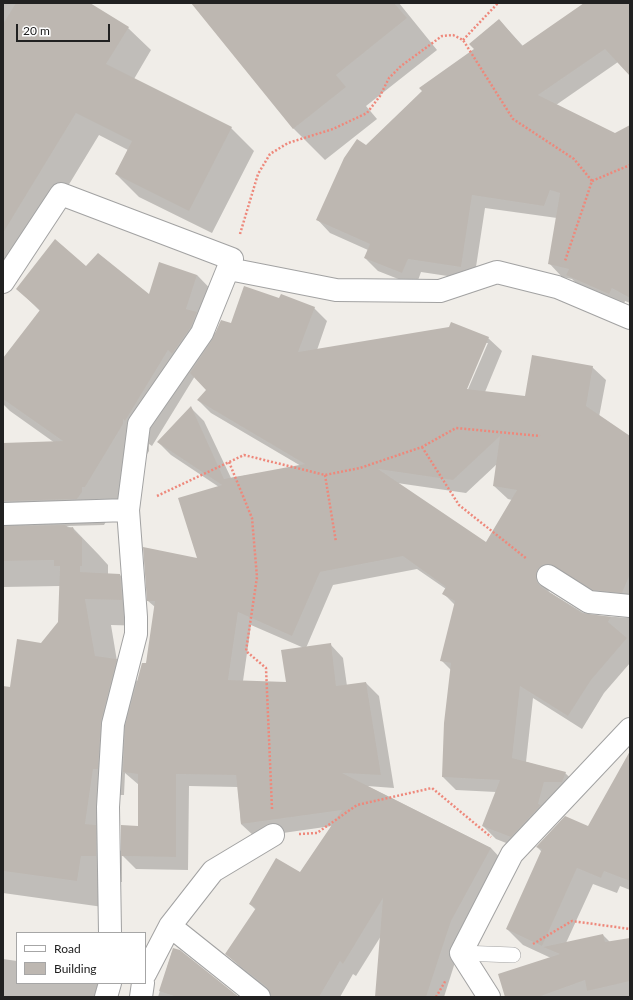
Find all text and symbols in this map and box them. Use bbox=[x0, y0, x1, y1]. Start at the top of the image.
scale bar bbox=[18, 16, 112, 42]
text: 20 m bbox=[23, 23, 50, 38]
legend bbox=[16, 932, 146, 984]
text: Road bbox=[54, 941, 81, 956]
text: Building bbox=[54, 961, 97, 976]

